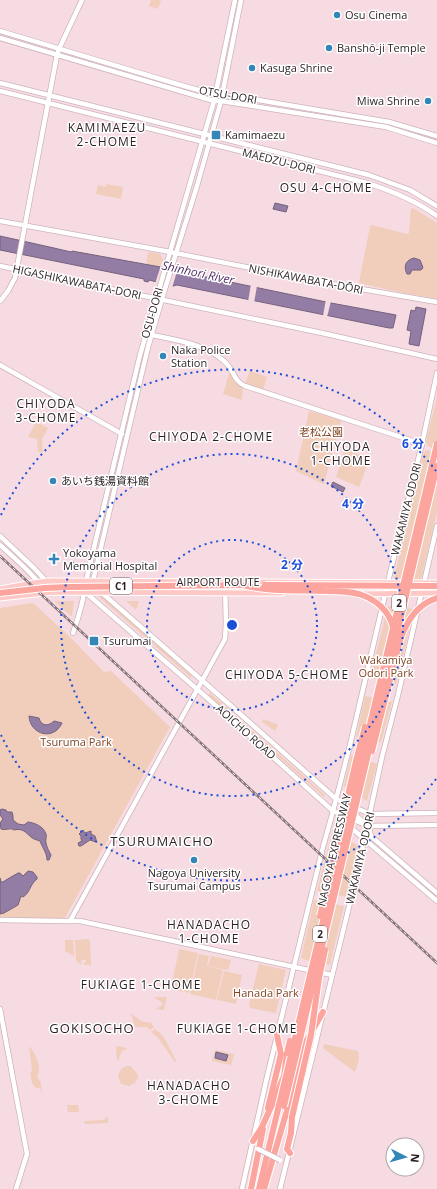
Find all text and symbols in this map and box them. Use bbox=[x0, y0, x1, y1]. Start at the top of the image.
place label: Osu Cinema bbox=[345, 7, 407, 22]
marker: Osu Cinema bbox=[332, 10, 342, 20]
place label: Banshō-ji Temple bbox=[337, 40, 426, 55]
marker: Banshō-ji Temple bbox=[324, 43, 334, 53]
place label: Kasuga Shrine bbox=[260, 60, 333, 75]
marker: Kasuga Shrine bbox=[247, 63, 257, 73]
street label: OTSU-DORI bbox=[198, 82, 258, 107]
place label: Miwa Shrine bbox=[357, 93, 420, 108]
marker: Miwa Shrine bbox=[423, 96, 433, 106]
district label: KAMIMAEZU 2-CHOME bbox=[68, 119, 146, 150]
place label: Kamimaezu bbox=[225, 127, 285, 142]
marker: Kamimaezu bbox=[210, 129, 222, 141]
street label: MAEDZU-DORI bbox=[241, 144, 317, 177]
district label: OSU 4-CHOME bbox=[280, 179, 372, 196]
water label: Shinhori River bbox=[160, 257, 237, 289]
street label: NISHIKAWABATA-DŌRI bbox=[248, 260, 365, 297]
street label: HIGASHIKAWABATA-DORI bbox=[11, 261, 143, 302]
street label: OSU-DORI bbox=[137, 286, 166, 340]
place label: Naka Police Station bbox=[171, 342, 230, 370]
marker: Naka Police Station bbox=[158, 351, 168, 361]
district label: CHIYODA 3-CHOME bbox=[16, 395, 76, 426]
park label: 老松公園 bbox=[299, 424, 343, 439]
district label: CHIYODA 2-CHOME bbox=[149, 428, 273, 445]
text: 6 分 bbox=[402, 435, 424, 452]
district label: CHIYODA 1-CHOME bbox=[311, 438, 371, 469]
street label: WAKAMIYA ODORI bbox=[387, 461, 424, 557]
place label: あいち銭湯資料館 bbox=[61, 473, 149, 488]
marker: あいち銭湯資料館 bbox=[48, 476, 58, 486]
text: 4 分 bbox=[342, 495, 364, 512]
place label: Yokoyama Memorial Hospital bbox=[63, 545, 157, 573]
marker: Yokoyama Memorial Hospital bbox=[48, 553, 60, 565]
text: 2 分 bbox=[281, 556, 303, 573]
street label: AIRPORT ROUTE bbox=[176, 574, 260, 589]
road number: C1 bbox=[110, 578, 132, 594]
road number: 2 bbox=[392, 595, 406, 611]
centre of rings bbox=[225, 618, 239, 632]
place label: Tsurumai bbox=[103, 633, 151, 648]
marker: Tsurumai bbox=[88, 635, 100, 647]
park label: Wakamiya Odori Park bbox=[358, 652, 414, 680]
district label: CHIYODA 5-CHOME bbox=[225, 666, 349, 683]
street label: AOICHO ROAD bbox=[213, 701, 279, 762]
park label: Tsuruma Park bbox=[40, 734, 112, 749]
street label: NAGOYA EXPRESSWAY bbox=[313, 791, 354, 908]
street label: WAKAMIYA ODORI bbox=[342, 810, 377, 906]
district label: TSURUMAICHO bbox=[110, 832, 214, 850]
marker: Nagoya University Tsurumai Campus bbox=[189, 855, 199, 865]
place label: Nagoya University Tsurumai Campus bbox=[147, 865, 241, 893]
district label: HANADACHO 1-CHOME bbox=[167, 916, 251, 947]
road number: 2 bbox=[313, 926, 327, 942]
district label: FUKIAGE 1-CHOME bbox=[81, 976, 201, 993]
park label: Hanada Park bbox=[233, 985, 299, 1000]
district label: GOKISOCHO bbox=[49, 1019, 135, 1037]
district label: FUKIAGE 1-CHOME bbox=[177, 1020, 297, 1037]
district label: HANADACHO 3-CHOME bbox=[147, 1077, 231, 1108]
north arrow bbox=[385, 1137, 425, 1177]
text: N bbox=[408, 1153, 423, 1163]

